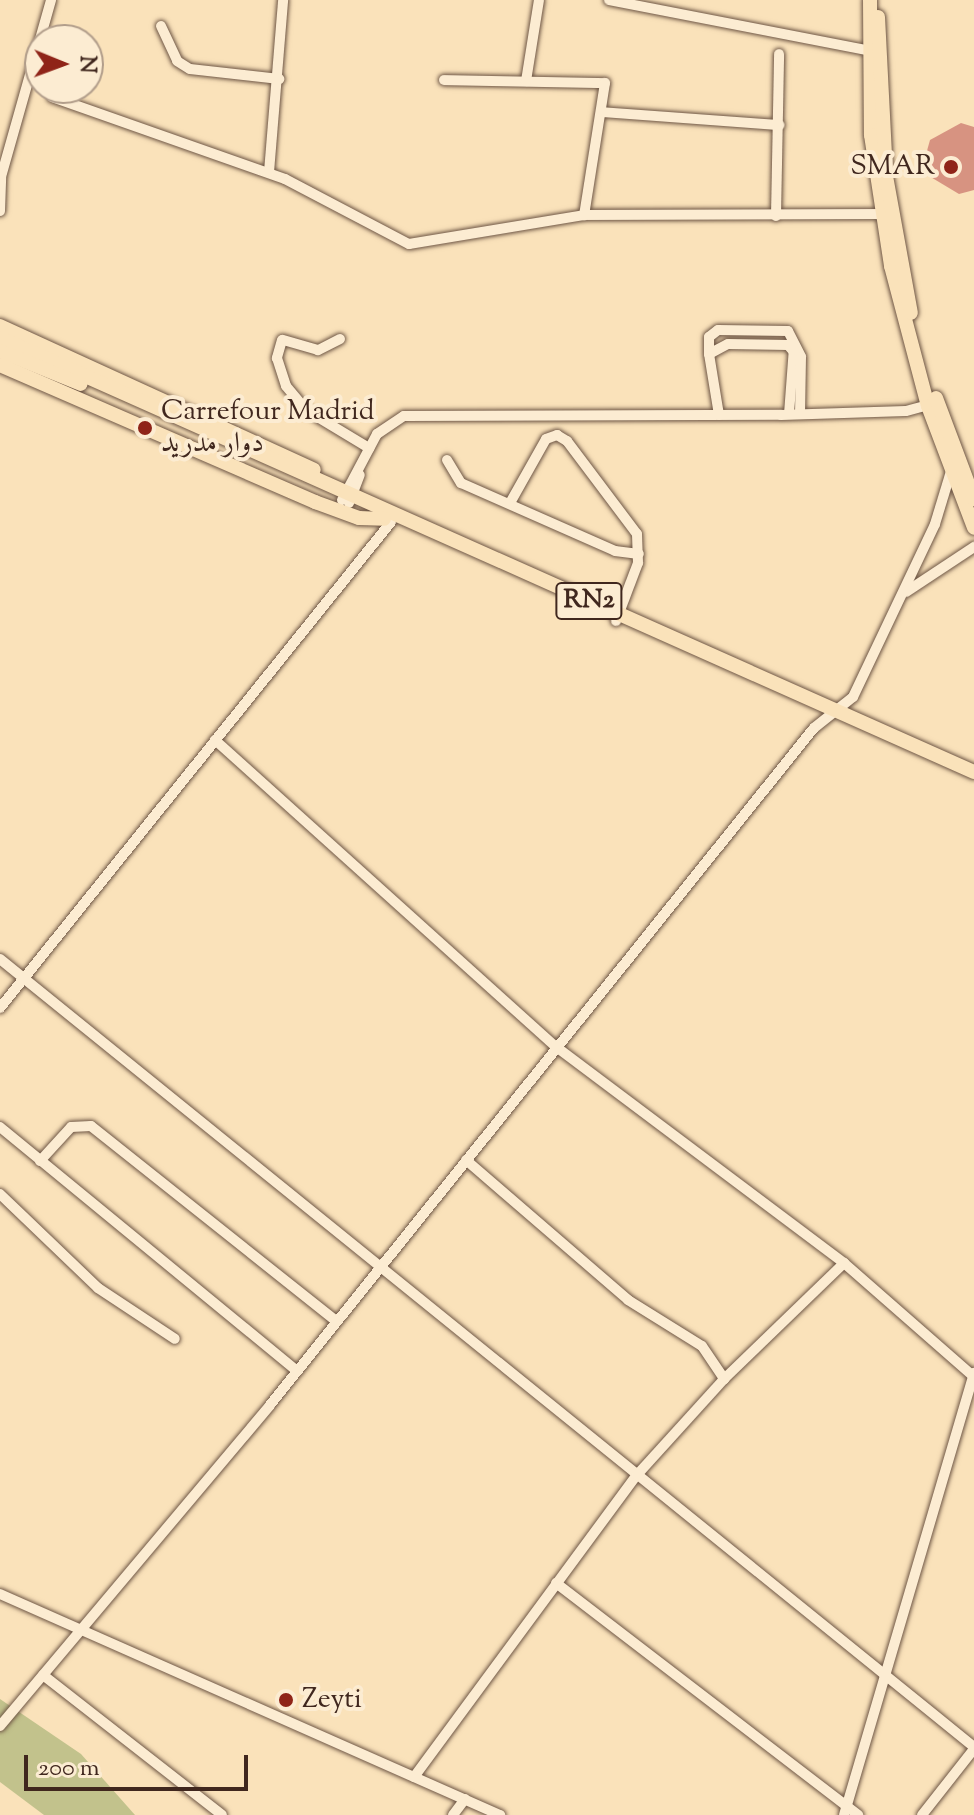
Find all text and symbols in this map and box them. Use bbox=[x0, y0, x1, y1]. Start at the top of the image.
north arrow bbox=[24, 24, 104, 104]
text: N bbox=[70, 55, 102, 73]
place label: SMAR bbox=[850, 150, 935, 184]
marker: SMAR bbox=[942, 158, 960, 176]
place label: Carrefour Madrid دوار مدريد bbox=[161, 395, 375, 461]
marker: Carrefour Madrid دوار مدريد bbox=[136, 419, 154, 437]
road number: RN2 bbox=[555, 579, 623, 623]
place label: Zeyti bbox=[302, 1683, 362, 1717]
marker: Zeyti bbox=[277, 1691, 295, 1709]
scale bar bbox=[28, 1739, 252, 1789]
text: 200 m bbox=[38, 1752, 100, 1786]

